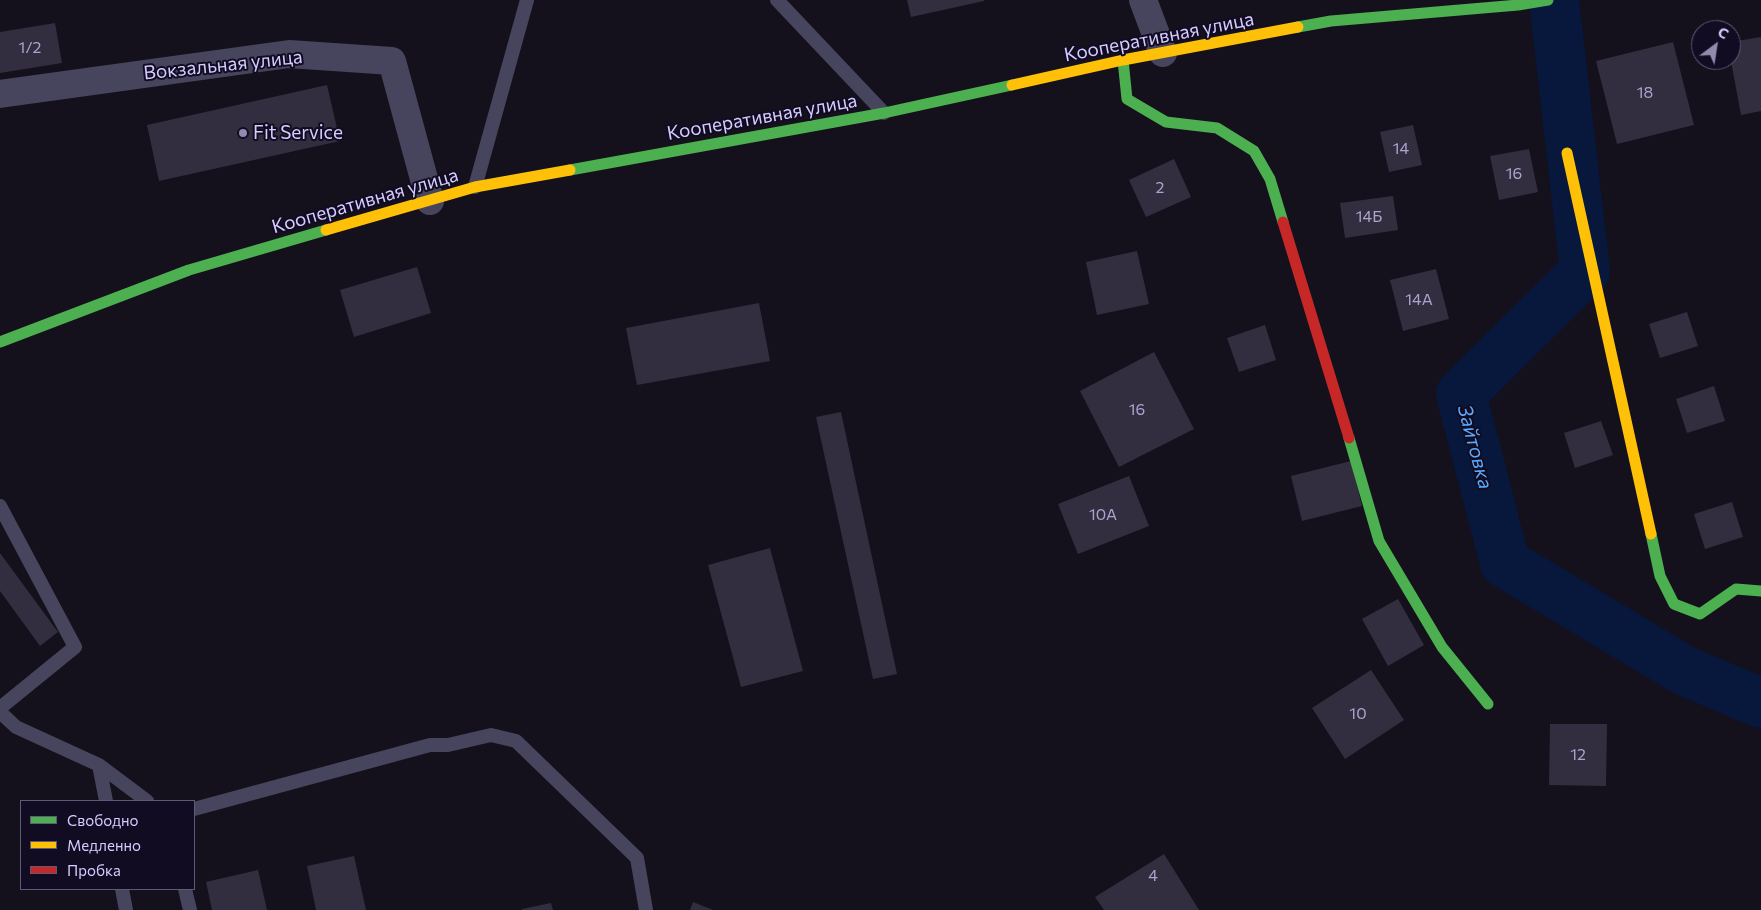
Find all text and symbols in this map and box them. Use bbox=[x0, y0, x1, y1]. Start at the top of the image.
street label: Кооперативная улица bbox=[1062, 7, 1256, 67]
north arrow bbox=[1691, 20, 1741, 70]
text: С bbox=[1715, 23, 1732, 42]
house number: 1/2 bbox=[19, 38, 41, 58]
street label: Вокзальная улица bbox=[142, 45, 304, 85]
house number: 18 bbox=[1637, 83, 1653, 103]
street label: Кооперативная улица bbox=[665, 89, 859, 145]
place label: Fit Service bbox=[253, 122, 343, 144]
marker: Fit Service bbox=[237, 127, 249, 139]
house number: 14 bbox=[1393, 139, 1409, 159]
street label: Кооперативная улица bbox=[269, 163, 461, 239]
house number: 16 bbox=[1506, 164, 1522, 184]
house number: 2 bbox=[1156, 178, 1164, 198]
house number: 14Б bbox=[1356, 207, 1382, 227]
house number: 14А bbox=[1405, 290, 1433, 310]
house number: 16 bbox=[1129, 400, 1145, 420]
water label: Зайтовка bbox=[1452, 402, 1498, 492]
house number: 10А bbox=[1089, 505, 1117, 525]
house number: 10 bbox=[1349, 704, 1367, 724]
house number: 12 bbox=[1570, 745, 1586, 765]
legend bbox=[20, 800, 195, 890]
text: Свободно bbox=[67, 811, 138, 829]
text: Медленно bbox=[67, 836, 141, 854]
text: Пробка bbox=[67, 861, 121, 879]
house number: 4 bbox=[1148, 866, 1158, 886]

